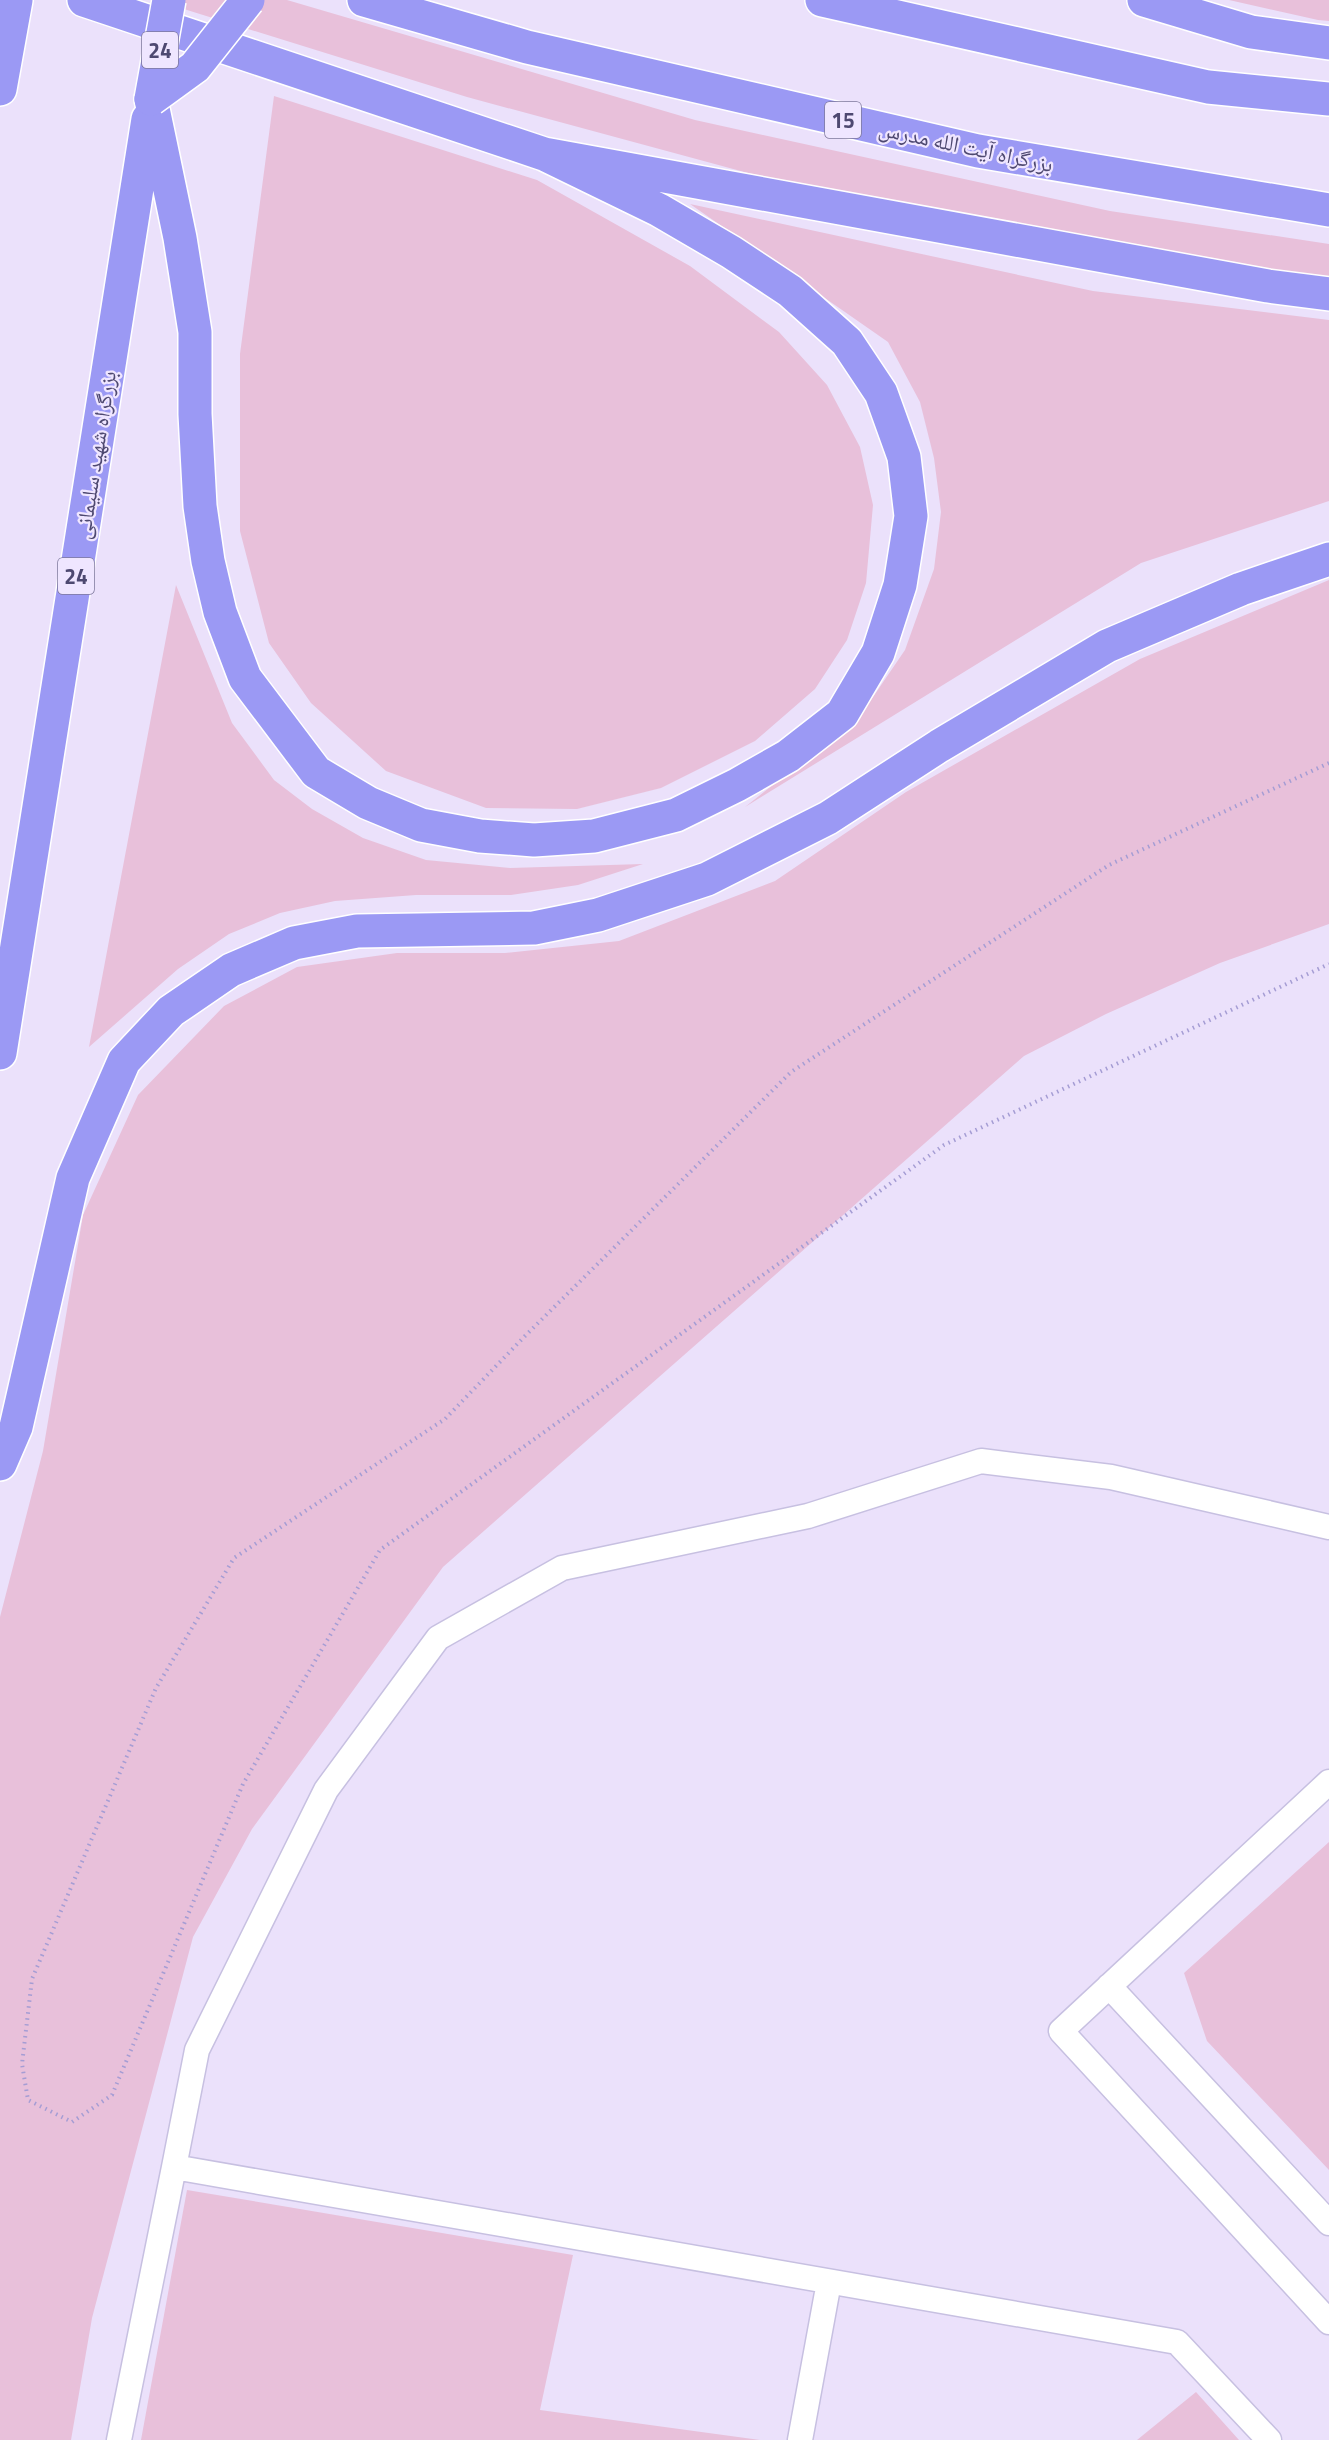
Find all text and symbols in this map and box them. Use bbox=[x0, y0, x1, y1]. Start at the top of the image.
road number: 24 bbox=[142, 32, 178, 68]
road number: 15 bbox=[825, 102, 861, 138]
street label: بزرگراه آیت الله مدرس bbox=[876, 111, 1056, 181]
street label: بزرگراه شهید سلیمانی bbox=[65, 368, 125, 542]
road number: 24 bbox=[58, 558, 94, 594]

